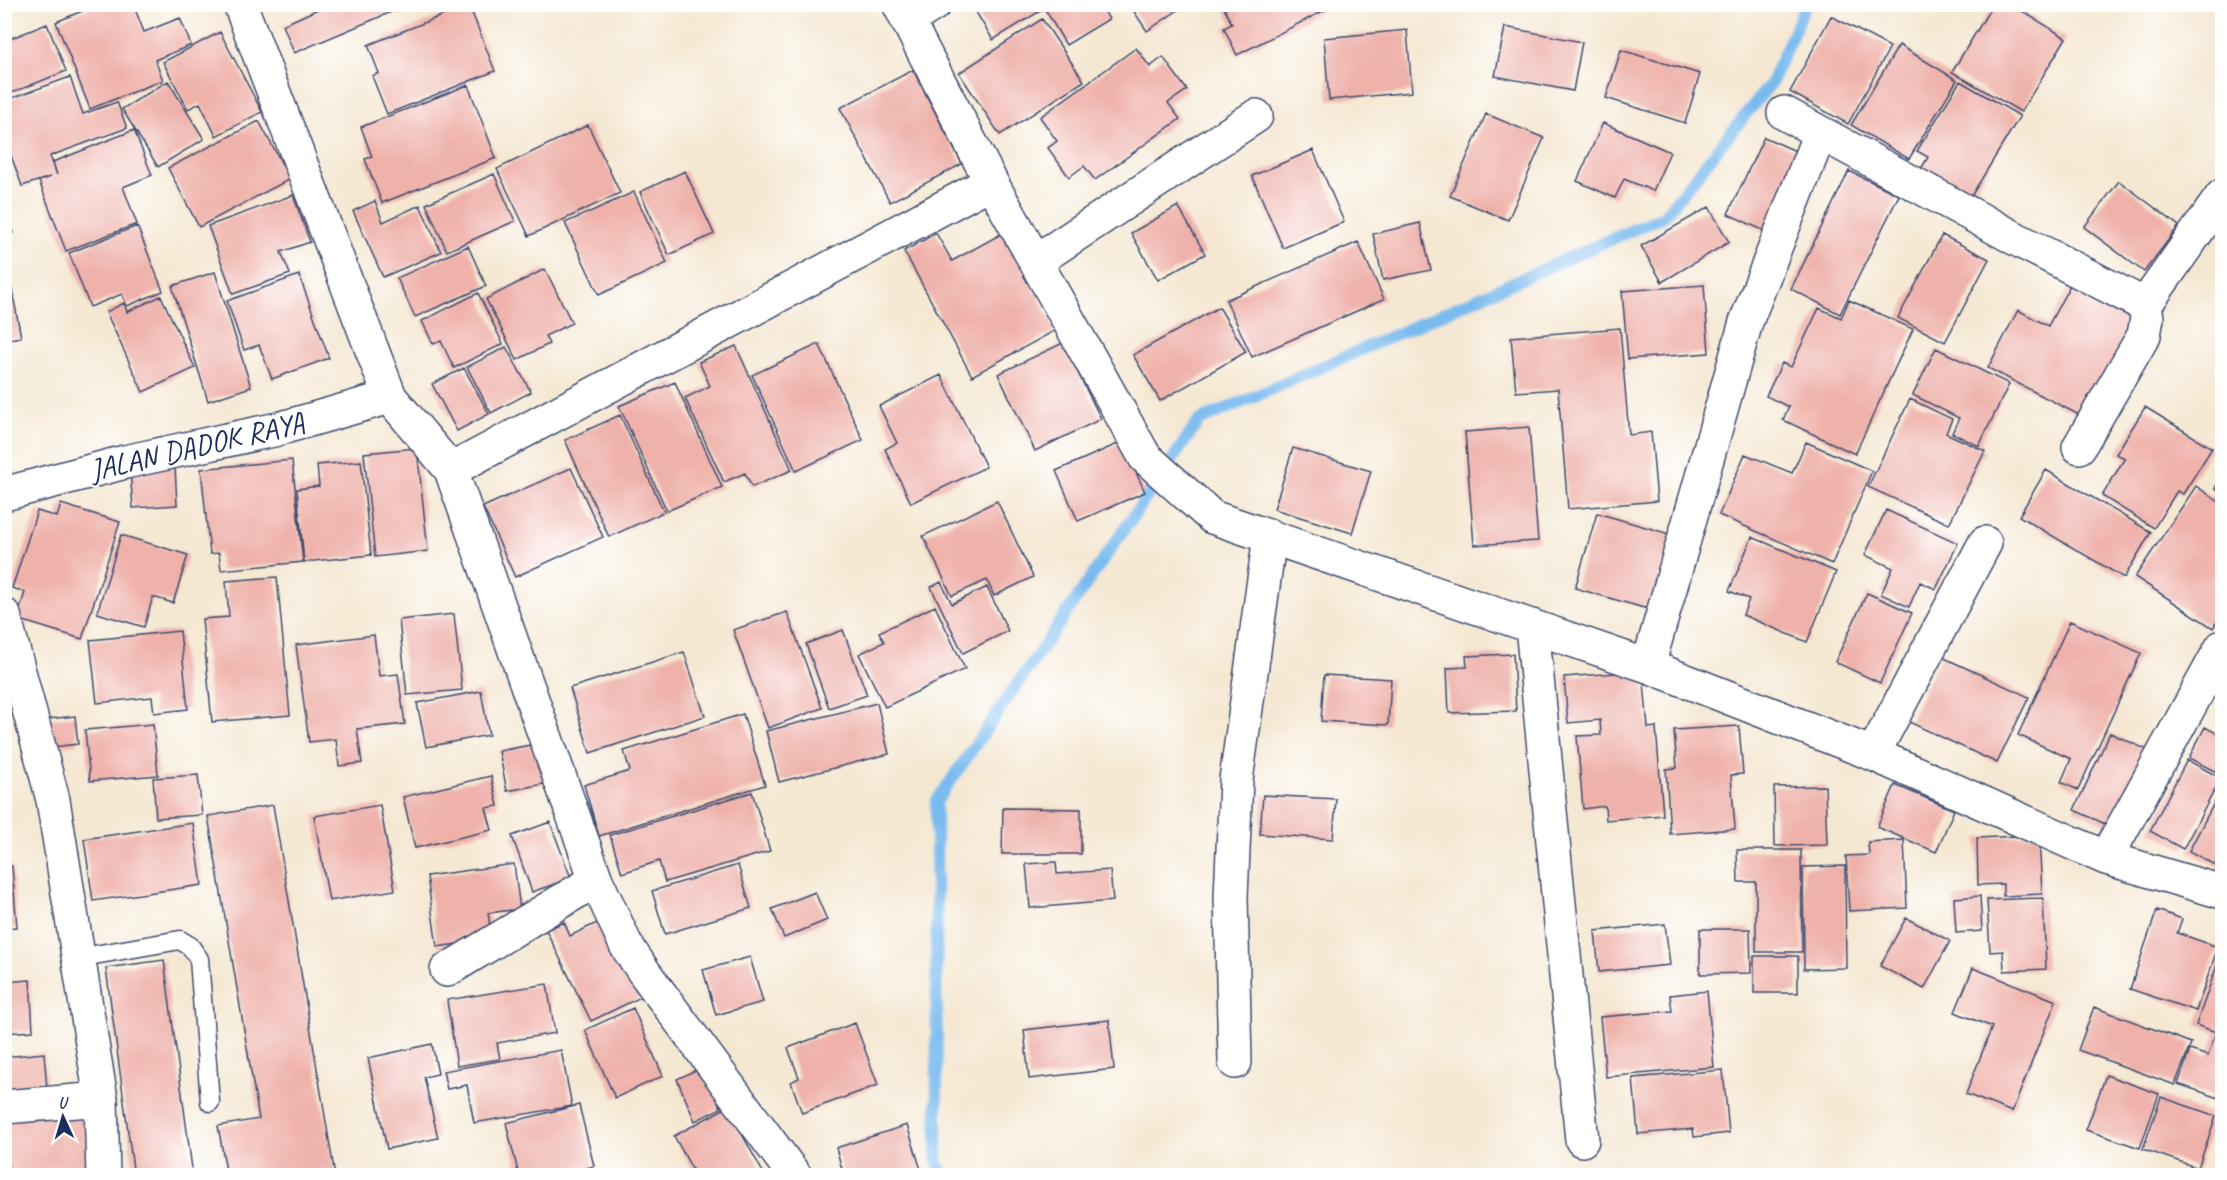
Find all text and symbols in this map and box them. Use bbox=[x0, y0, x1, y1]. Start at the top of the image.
street label: JALAN DADOK RAYA bbox=[84, 403, 309, 490]
north arrow bbox=[33, 1087, 93, 1147]
text: U bbox=[57, 1093, 70, 1113]

